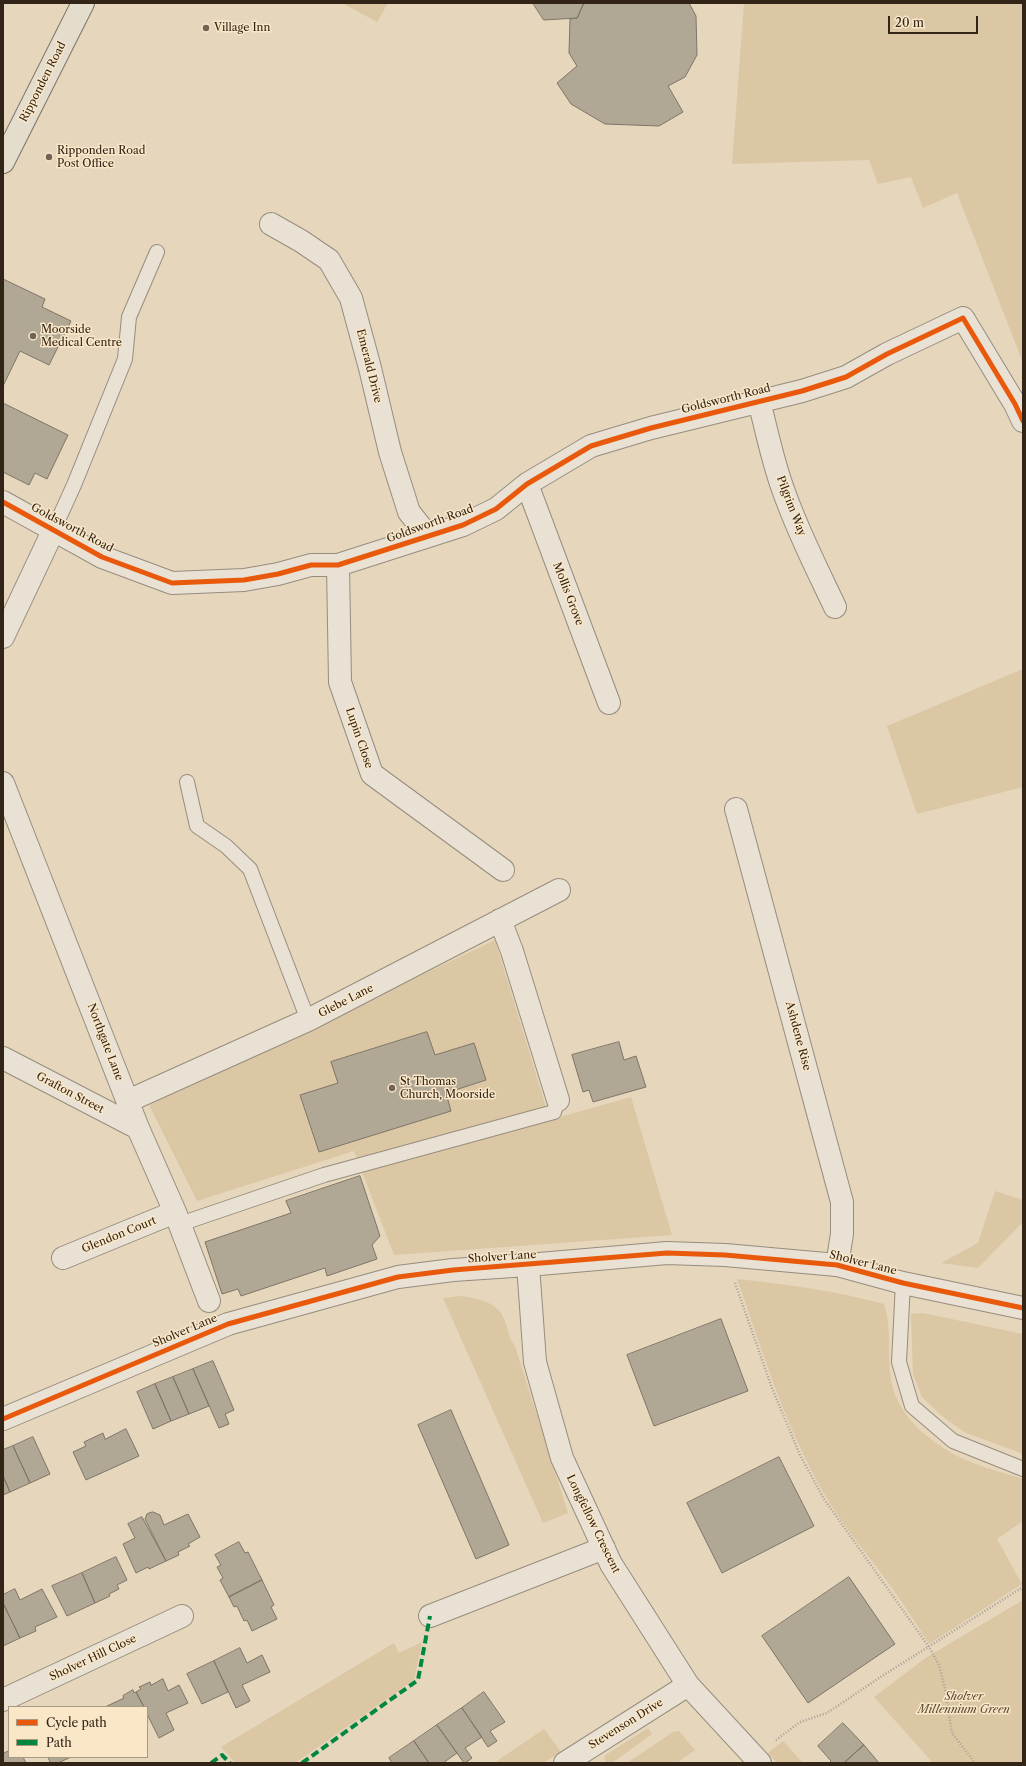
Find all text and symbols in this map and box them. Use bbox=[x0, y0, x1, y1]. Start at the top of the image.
scale bar bbox=[890, 8, 980, 34]
text: 20 m bbox=[895, 15, 924, 30]
place label: Village Inn bbox=[214, 21, 270, 35]
marker: Village Inn bbox=[201, 23, 211, 33]
street label: Ripponden Road bbox=[17, 40, 69, 124]
place label: Ripponden Road Post Office bbox=[57, 144, 145, 170]
marker: Ripponden Road Post Office bbox=[44, 152, 54, 162]
place label: Moorside Medical Centre bbox=[41, 323, 122, 349]
street label: Emerald Drive bbox=[353, 328, 385, 404]
marker: Moorside Medical Centre bbox=[28, 331, 38, 341]
street label: Goldsworth Road bbox=[680, 382, 772, 416]
street label: Pilgrim Way bbox=[773, 474, 809, 538]
street label: Goldsworth Road bbox=[29, 501, 115, 555]
street label: Goldsworth Road bbox=[385, 502, 475, 546]
street label: Mollis Grove bbox=[550, 560, 586, 628]
street label: Lupin Close bbox=[342, 706, 376, 770]
street label: Glebe Lane bbox=[316, 981, 376, 1021]
street label: Ashdene Rise bbox=[782, 1000, 814, 1072]
street label: Northgate Lane bbox=[84, 1002, 126, 1082]
street label: Grafton Street bbox=[34, 1070, 106, 1116]
place label: St Thomas Church, Moorside bbox=[400, 1075, 495, 1101]
marker: St Thomas Church, Moorside bbox=[387, 1083, 397, 1093]
street label: Glendon Court bbox=[80, 1214, 158, 1256]
street label: Sholver Lane bbox=[467, 1248, 537, 1266]
street label: Sholver Lane bbox=[828, 1248, 898, 1278]
street label: Sholver Lane bbox=[151, 1311, 219, 1351]
street label: Longfellow Crescent bbox=[563, 1472, 623, 1576]
street label: Sholver Hill Close bbox=[47, 1632, 139, 1684]
park label: Sholver Millennium Green bbox=[918, 1690, 1010, 1716]
street label: Stevenson Drive bbox=[586, 1696, 666, 1752]
legend bbox=[8, 1706, 148, 1758]
text: Cycle path bbox=[46, 1715, 107, 1730]
text: Path bbox=[46, 1735, 72, 1750]

